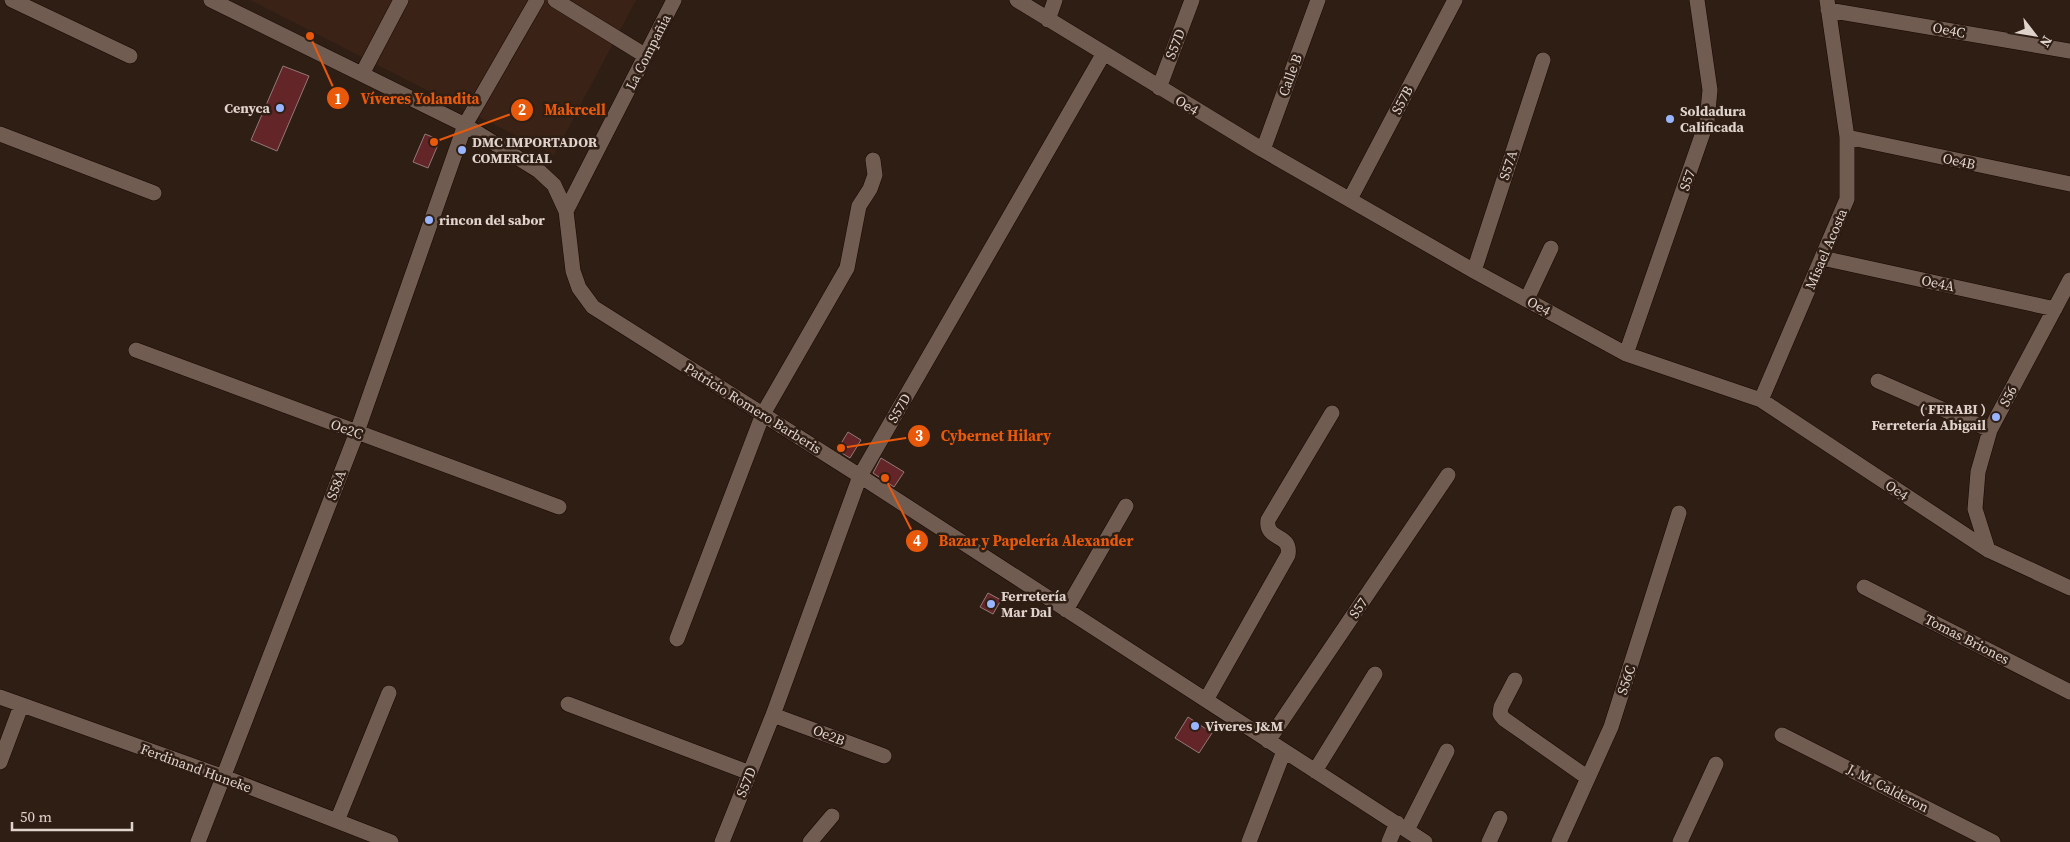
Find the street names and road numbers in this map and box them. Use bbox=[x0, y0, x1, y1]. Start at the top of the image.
street label: La Compañia bbox=[620, 10, 676, 93]
street label: Oe4C bbox=[1931, 17, 1967, 43]
street label: S57D bbox=[1160, 26, 1190, 62]
street label: Calle B bbox=[1273, 51, 1307, 99]
street label: S57B bbox=[1386, 82, 1418, 118]
street label: Oe4 bbox=[1172, 90, 1202, 120]
street label: S57A bbox=[1494, 147, 1522, 183]
street label: Oe4B bbox=[1941, 148, 1977, 174]
street label: S57 bbox=[1674, 167, 1700, 193]
street label: Misael Acosta bbox=[1800, 205, 1852, 292]
street label: Oe4A bbox=[1920, 270, 1957, 296]
street label: Oe4 bbox=[1524, 291, 1554, 321]
street label: Patricio Romero Barberis bbox=[681, 358, 825, 458]
street label: S56 bbox=[1994, 382, 2022, 410]
street label: S57D bbox=[883, 389, 915, 426]
street label: Oe2C bbox=[328, 414, 366, 444]
street label: S58A bbox=[321, 467, 351, 503]
street label: Oe4 bbox=[1881, 475, 1913, 505]
street label: S57 bbox=[1344, 594, 1372, 622]
street label: Tomas Briones bbox=[1921, 609, 2013, 669]
street label: S56C bbox=[1612, 662, 1640, 697]
street label: Oe2B bbox=[810, 720, 848, 750]
street label: Ferdinand Huneke bbox=[138, 739, 254, 797]
street label: J. M. Calderon bbox=[1843, 758, 1933, 817]
street label: S57D bbox=[731, 764, 761, 800]

